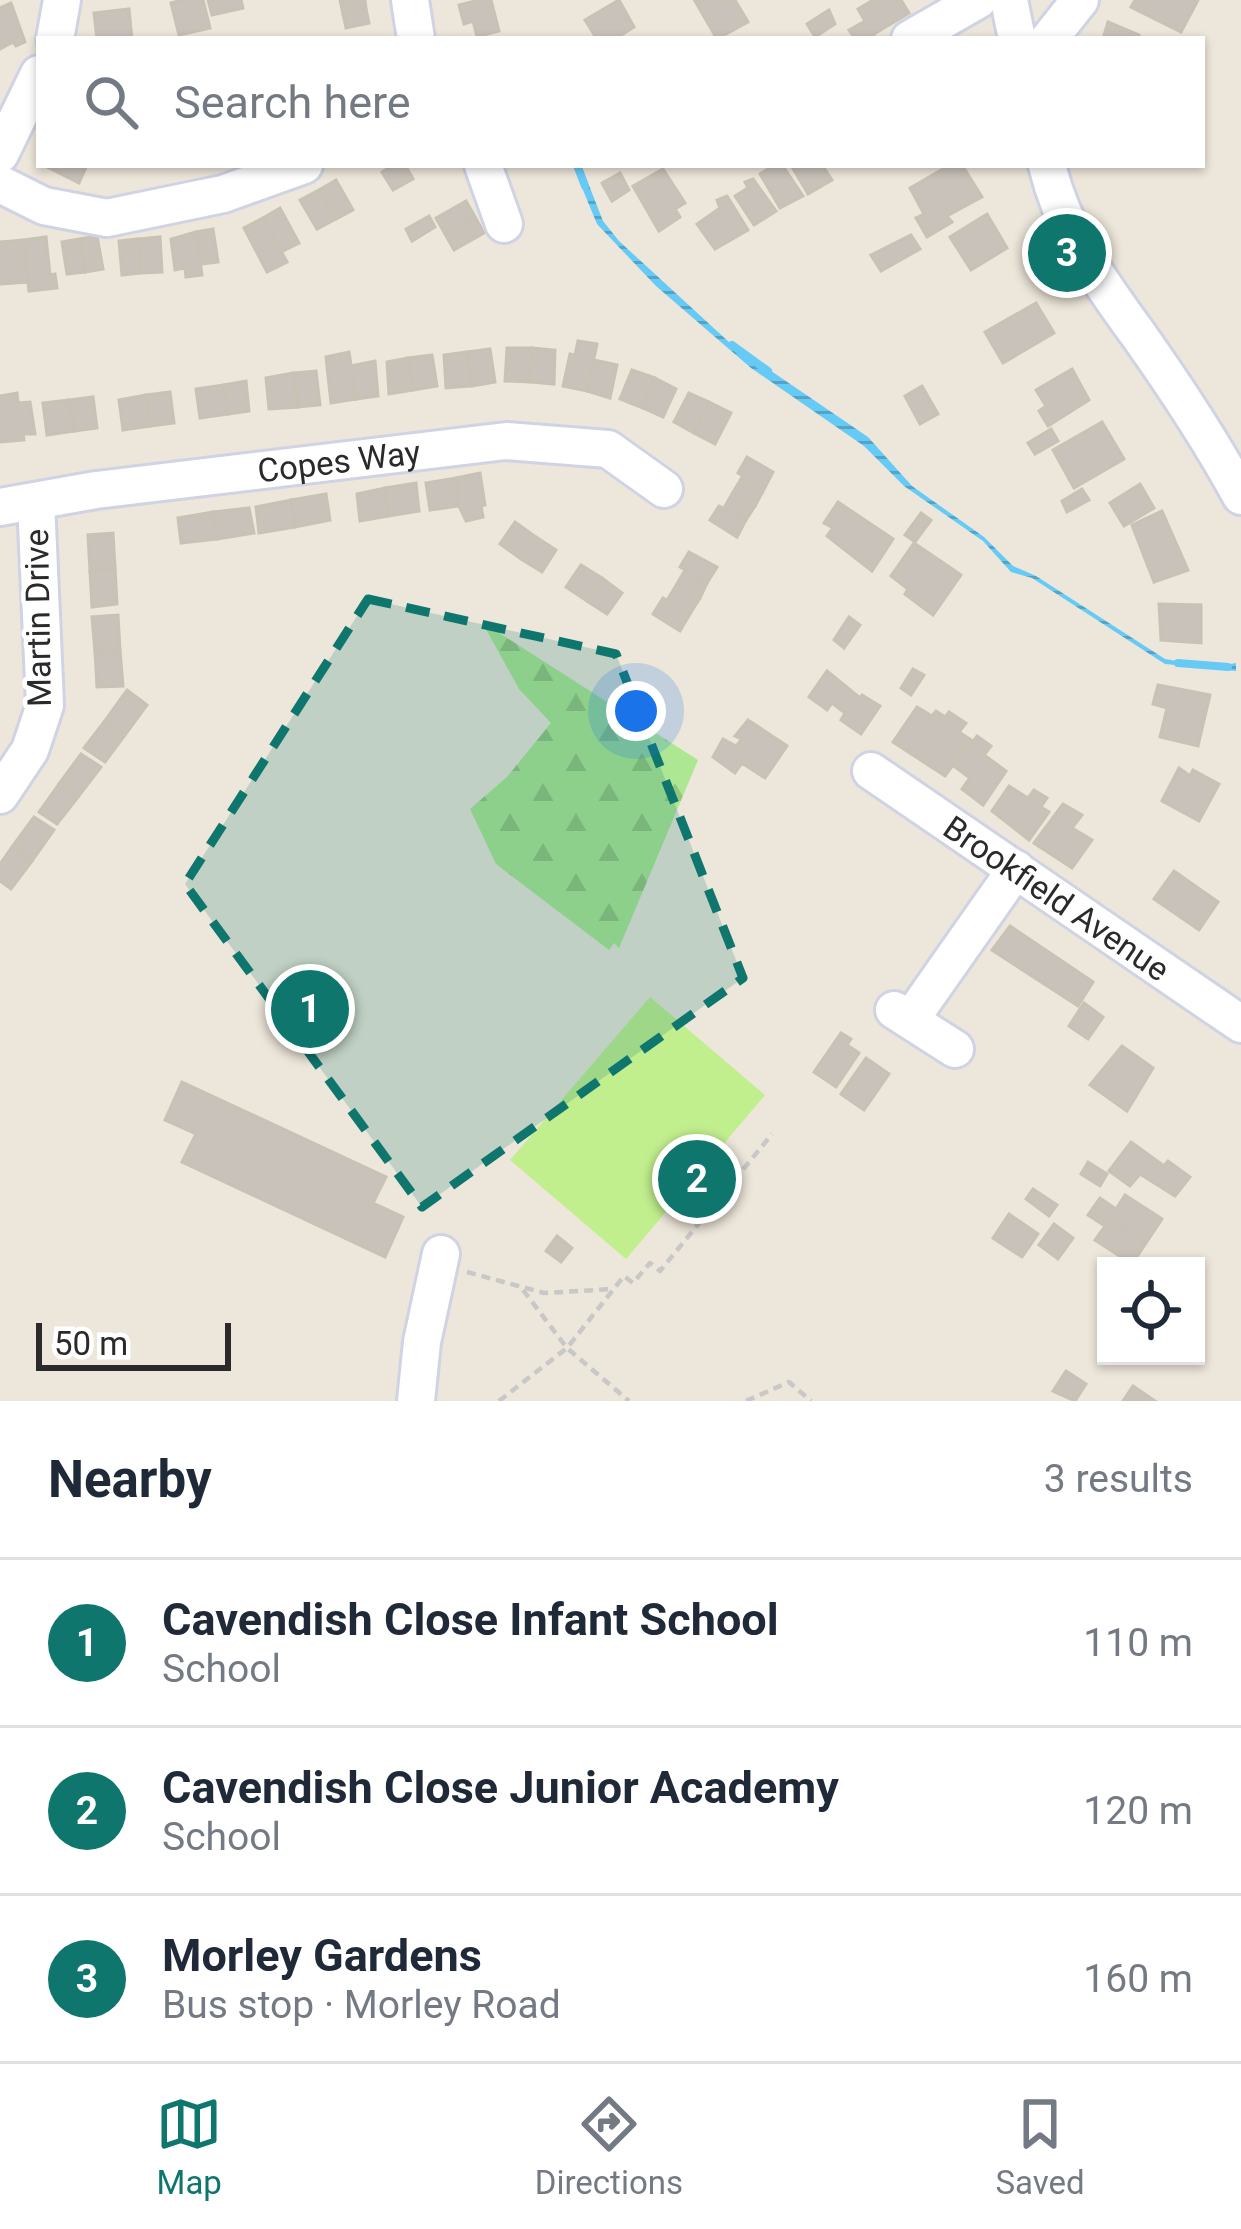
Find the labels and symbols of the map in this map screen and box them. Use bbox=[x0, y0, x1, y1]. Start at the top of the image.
pin: 3 bbox=[1028, 208, 1106, 298]
street label: Copes Way bbox=[255, 432, 423, 490]
street label: Martin Drive bbox=[17, 529, 59, 707]
your location bbox=[606, 681, 666, 741]
street label: Brookfield Avenue bbox=[937, 807, 1177, 989]
pin: 1 bbox=[271, 964, 349, 1054]
pin: 2 bbox=[658, 1134, 736, 1224]
scale bar bbox=[36, 1317, 231, 1370]

